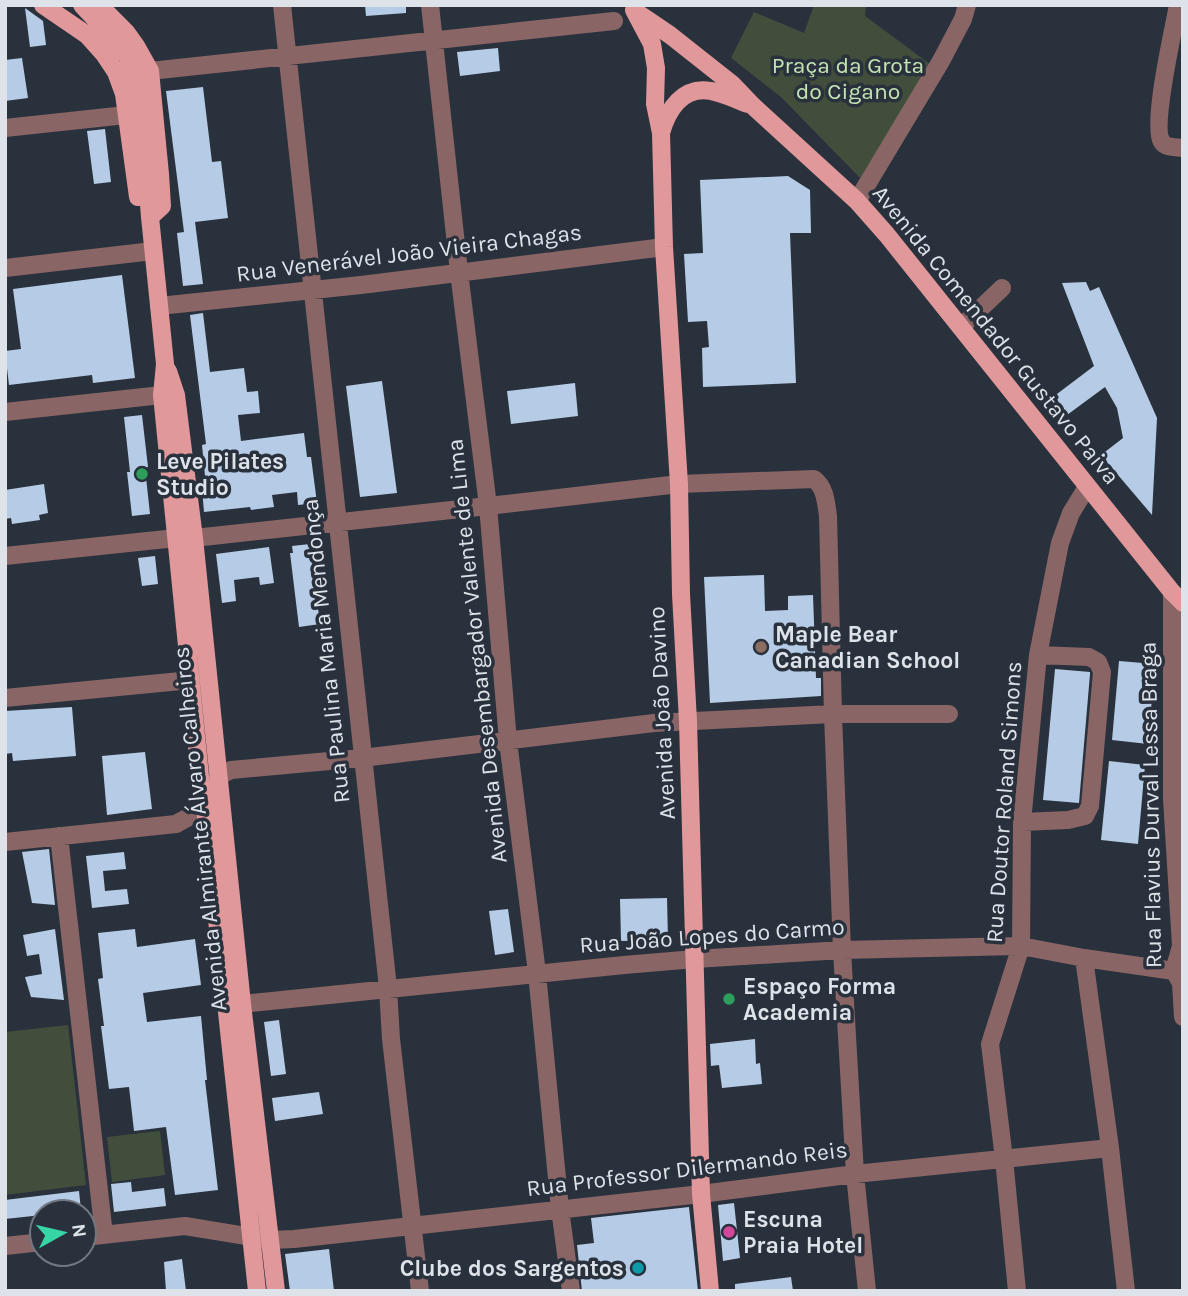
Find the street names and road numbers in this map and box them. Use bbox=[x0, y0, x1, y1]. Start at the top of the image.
street label: Avenida Comendador Gustavo Paiva bbox=[867, 180, 1125, 490]
street label: Rua Venerável João Vieira Chagas bbox=[235, 218, 583, 288]
street label: Avenida Desembargador Valente de Lima bbox=[441, 438, 513, 864]
street label: Rua Paulina Maria Mendonça bbox=[297, 497, 355, 805]
street label: Avenida João Davino bbox=[643, 606, 681, 820]
street label: Rua Flavius Durval Lessa Braga bbox=[1135, 642, 1167, 968]
street label: Avenida Almirante Álvaro Calheiros bbox=[167, 645, 233, 1013]
street label: Rua Doutor Roland Simons bbox=[981, 660, 1027, 944]
street label: Rua João Lopes do Carmo bbox=[579, 913, 845, 959]
street label: Rua Professor Dilermando Reis bbox=[525, 1136, 849, 1202]

